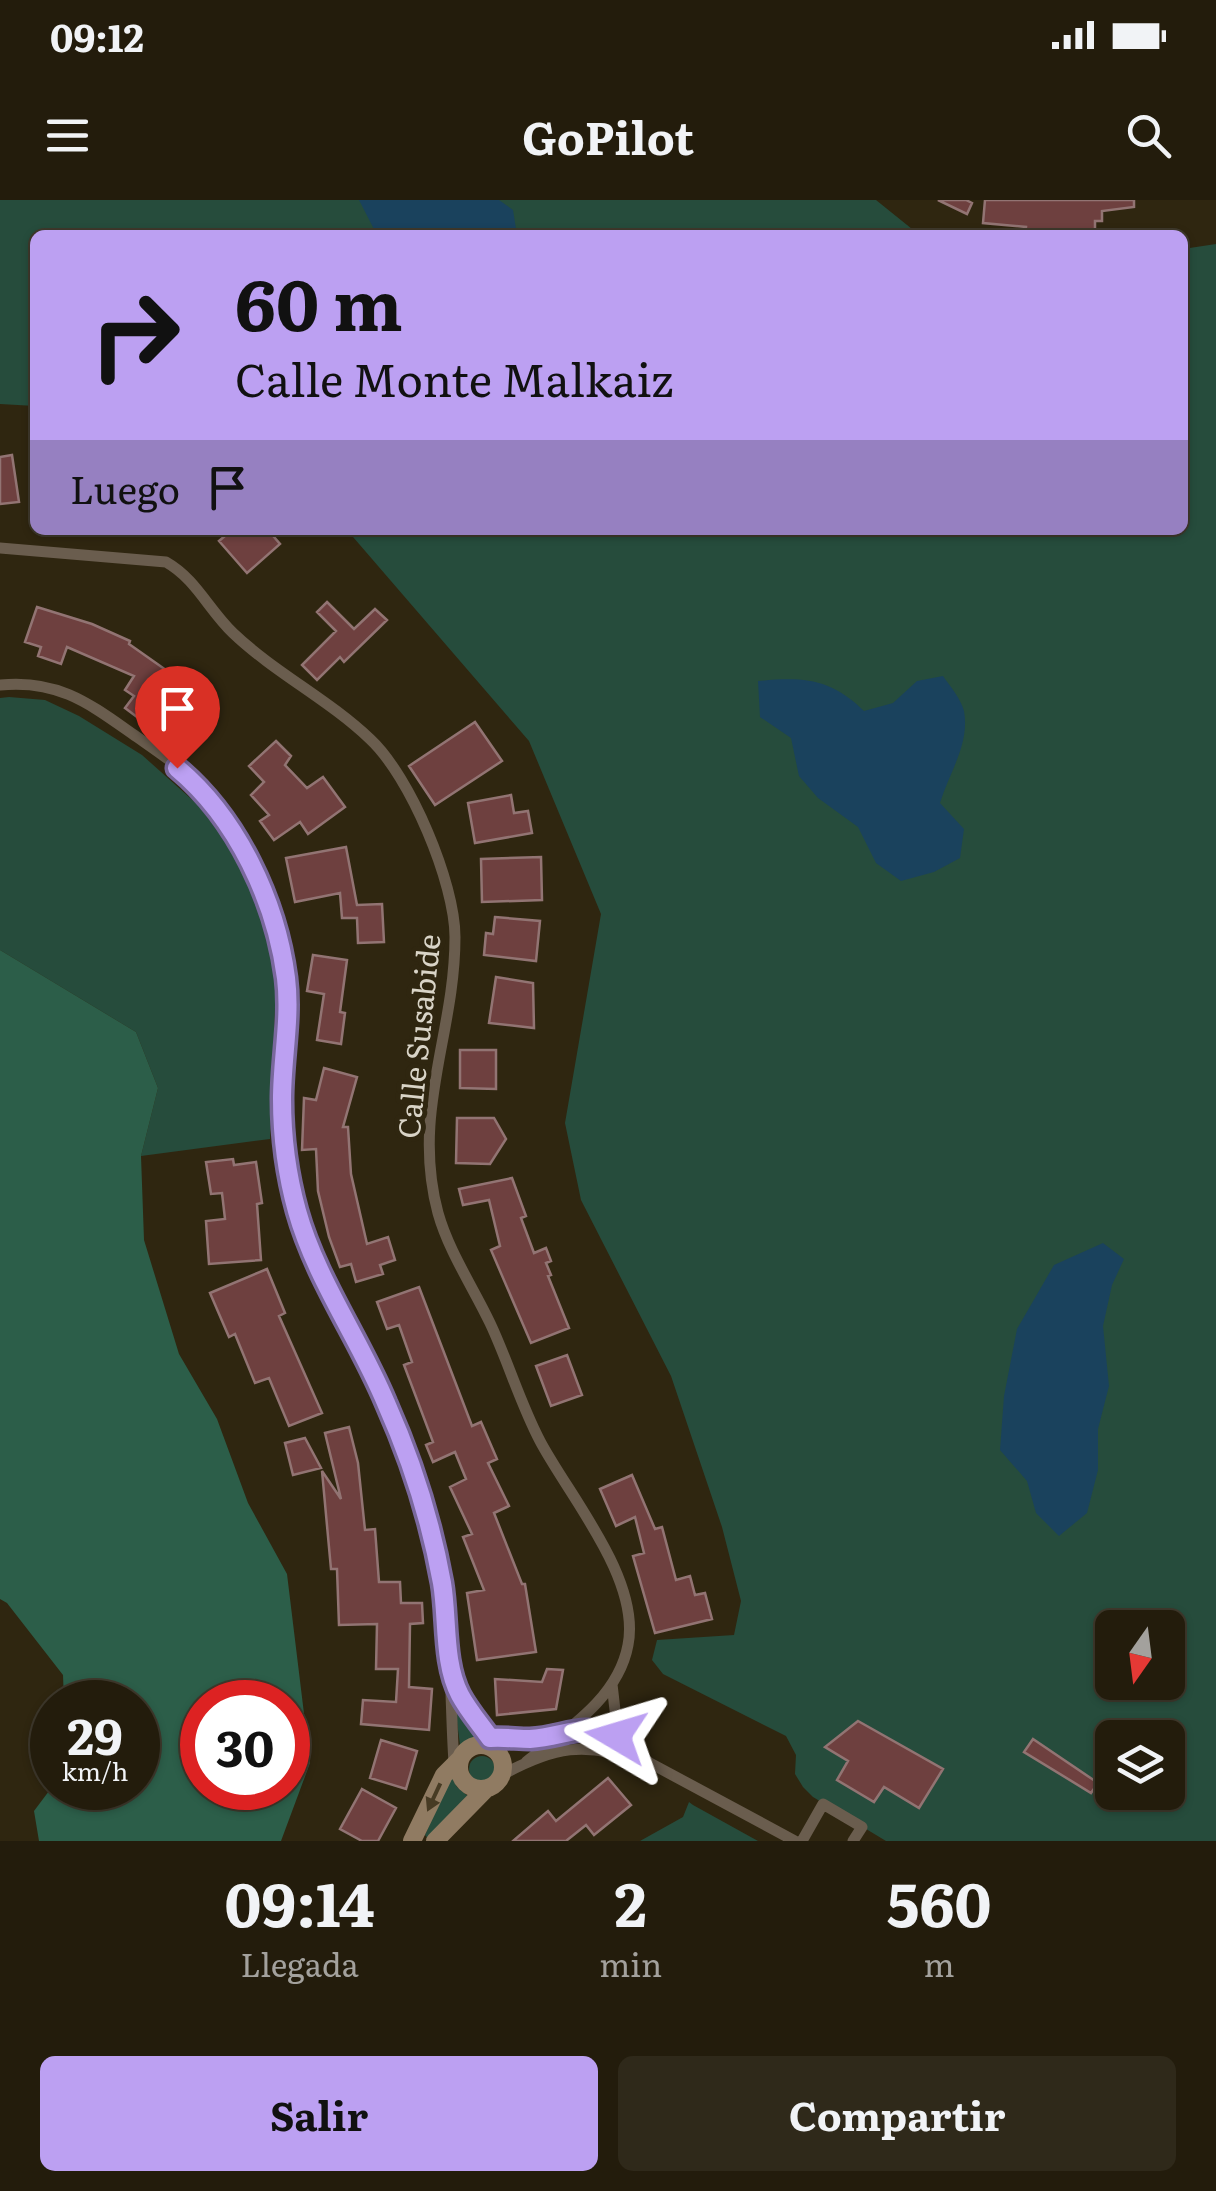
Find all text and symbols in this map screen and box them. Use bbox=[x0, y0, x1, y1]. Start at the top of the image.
text: 09:12 bbox=[50, 7, 144, 64]
text: GoPilot bbox=[522, 102, 694, 169]
icon: menu bbox=[40, 108, 95, 163]
icon: search bbox=[1121, 108, 1176, 163]
text: 60 m bbox=[235, 249, 403, 353]
icon: right bbox=[70, 270, 200, 400]
text: Calle Monte Malkaiz bbox=[235, 344, 673, 411]
text: Luego bbox=[70, 459, 180, 516]
icon: arrive bbox=[200, 460, 255, 515]
pin bbox=[135, 666, 220, 769]
icon: arrive bbox=[150, 681, 205, 736]
street label: Calle Susabide bbox=[384, 931, 450, 1141]
north arrow bbox=[1095, 1610, 1185, 1700]
map controls bbox=[1095, 1610, 1185, 1810]
speed limit sign: 30 bbox=[180, 1680, 310, 1810]
position arrow bbox=[564, 1684, 668, 1788]
text: 29 bbox=[67, 1696, 123, 1770]
button: layers bbox=[1095, 1720, 1185, 1810]
text: km/h bbox=[62, 1752, 128, 1789]
one-way arrow bbox=[425, 1783, 442, 1812]
text: 09:14 bbox=[225, 1856, 375, 1945]
text: 2 bbox=[615, 1856, 647, 1945]
text: 560 bbox=[887, 1856, 991, 1945]
text: Llegada bbox=[241, 1939, 359, 1987]
text: min bbox=[599, 1939, 662, 1987]
text: m bbox=[924, 1939, 955, 1987]
button: Salir bbox=[40, 2056, 598, 2171]
button: Compartir bbox=[618, 2056, 1176, 2171]

